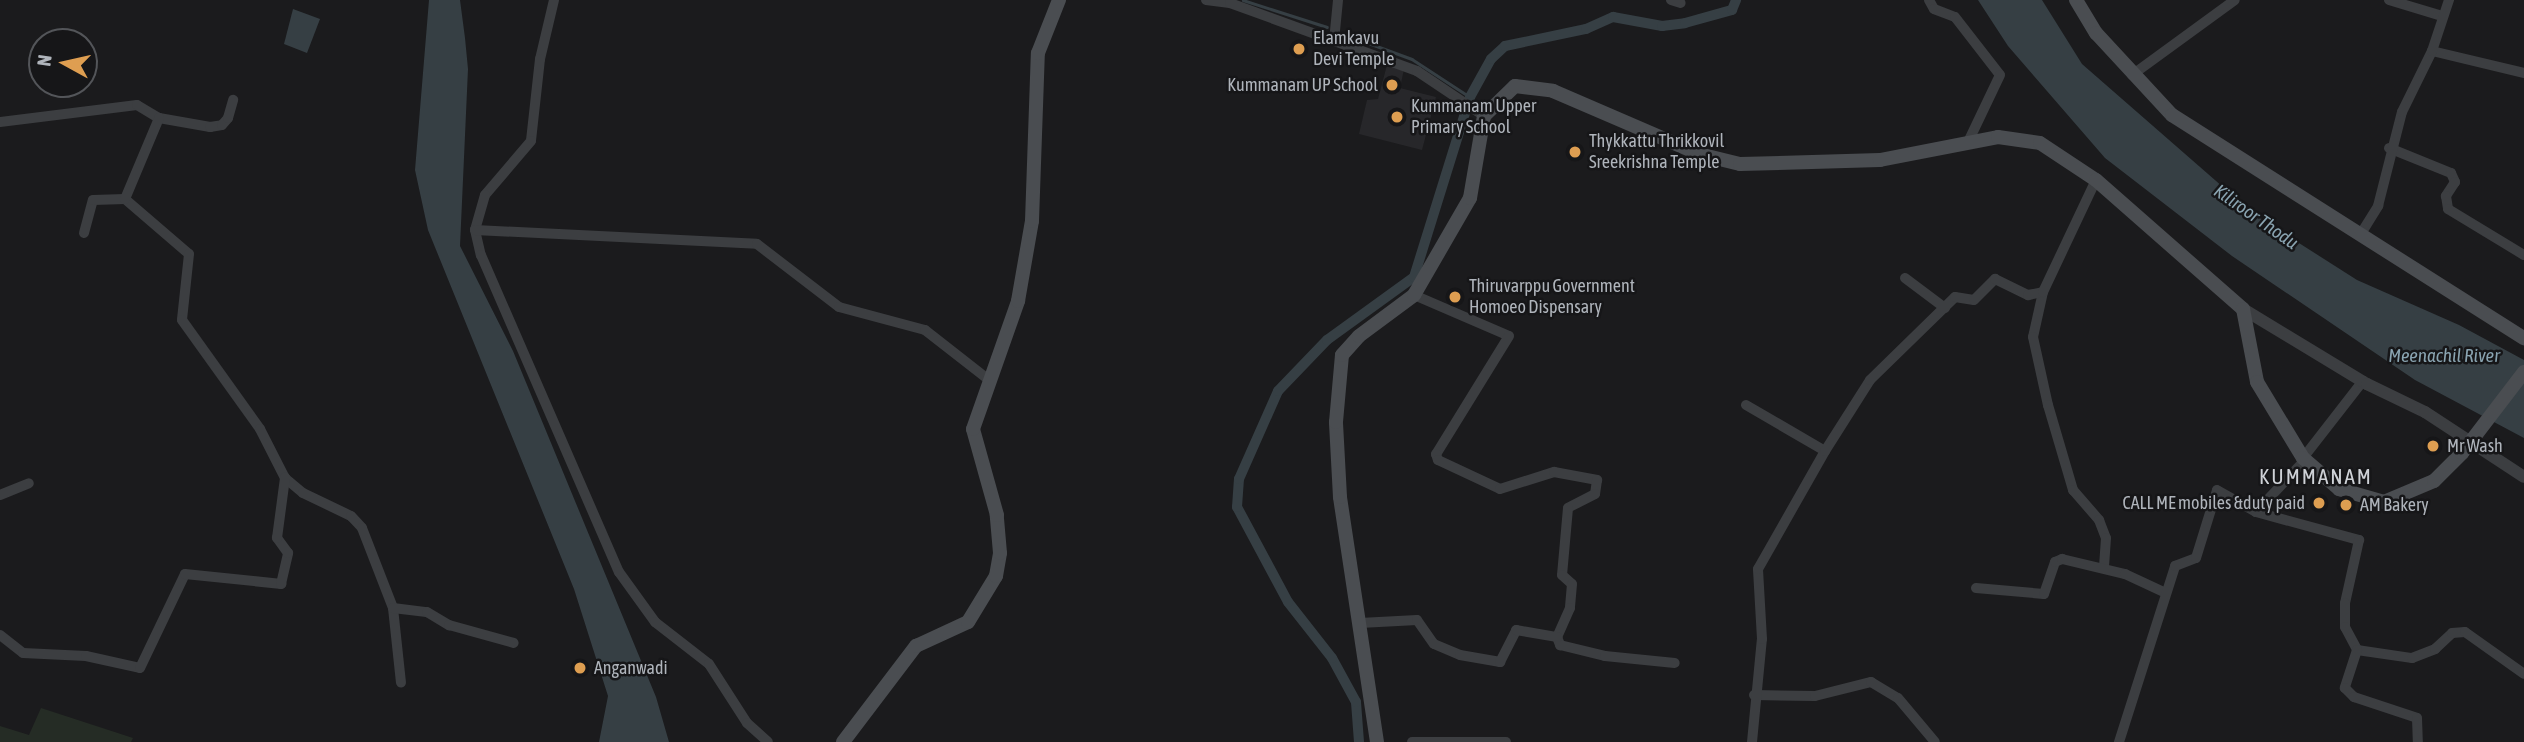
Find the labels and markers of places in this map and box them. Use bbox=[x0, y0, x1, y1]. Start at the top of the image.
place label: Elamkavu Devi Temple bbox=[1313, 28, 1394, 70]
marker: Elamkavu Devi Temple bbox=[1291, 41, 1307, 57]
place label: Kummanam UP School bbox=[1227, 74, 1378, 96]
marker: Kummanam UP School bbox=[1384, 77, 1400, 93]
place label: Kummanam Upper Primary School bbox=[1411, 96, 1536, 138]
marker: Kummanam Upper Primary School bbox=[1389, 109, 1405, 125]
place label: Thykkattu Thrikkovil Sreekrishna Temple bbox=[1589, 131, 1724, 174]
marker: Thykkattu Thrikkovil Sreekrishna Temple bbox=[1567, 144, 1583, 160]
place label: Thiruvarppu Government Homoeo Dispensary bbox=[1469, 276, 1635, 318]
marker: Thiruvarppu Government Homoeo Dispensary bbox=[1447, 289, 1463, 305]
place label: Mr Wash bbox=[2447, 435, 2503, 457]
marker: Mr Wash bbox=[2425, 438, 2441, 454]
place label: CALL ME mobiles &duty paid bbox=[2123, 492, 2305, 514]
place label: AM Bakery bbox=[2360, 494, 2429, 516]
marker: CALL ME mobiles &duty paid bbox=[2311, 495, 2327, 511]
marker: AM Bakery bbox=[2338, 497, 2354, 513]
place label: Anganwadi bbox=[594, 657, 668, 679]
marker: Anganwadi bbox=[572, 660, 588, 676]

